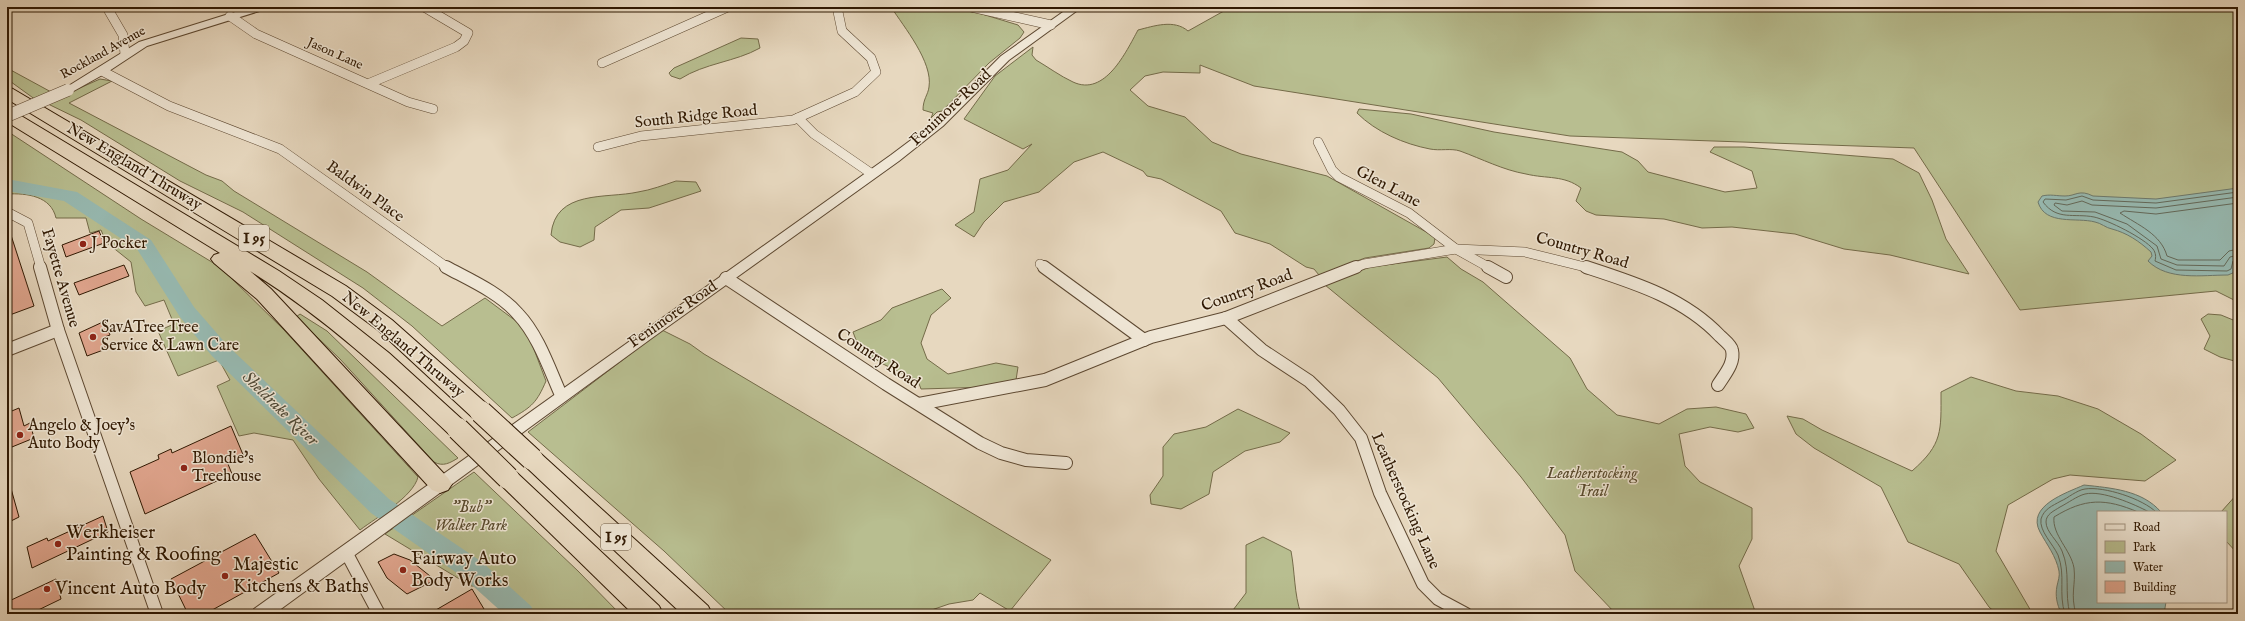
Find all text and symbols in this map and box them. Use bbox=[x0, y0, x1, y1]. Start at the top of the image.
street label: Rockland Avenue bbox=[57, 23, 149, 83]
street label: Jason Lane bbox=[302, 33, 366, 74]
street label: Fenimore Road bbox=[906, 65, 996, 151]
street label: South Ridge Road bbox=[634, 101, 759, 133]
street label: New England Thruway bbox=[63, 119, 205, 215]
street label: Baldwin Place bbox=[322, 157, 408, 227]
street label: Glen Lane bbox=[1352, 162, 1424, 212]
road number: I 95 bbox=[239, 225, 269, 251]
street label: Fayette Avenue bbox=[36, 226, 84, 330]
street label: Country Road bbox=[1533, 228, 1631, 274]
place label: J Pocker bbox=[89, 234, 147, 254]
marker: J Pocker bbox=[78, 239, 88, 249]
street label: Country Road bbox=[1199, 265, 1296, 317]
street label: Fenimore Road bbox=[625, 277, 722, 353]
street label: New England Thruway bbox=[337, 288, 469, 402]
place label: SavATree Tree Service & Lawn Care bbox=[101, 318, 239, 356]
street label: Country Road bbox=[832, 325, 924, 394]
marker: SavATree Tree Service & Lawn Care bbox=[88, 332, 98, 342]
water label: Sheldrake River bbox=[237, 367, 324, 452]
place label: Angelo & Joey's Auto Body bbox=[27, 416, 136, 454]
marker: Angelo & Joey's Auto Body bbox=[15, 430, 25, 440]
street label: Leatherstocking Lane bbox=[1366, 430, 1444, 572]
place label: Blondie's Treehouse bbox=[192, 449, 261, 487]
marker: Blondie's Treehouse bbox=[179, 463, 189, 473]
park label: Leatherstocking Trail bbox=[1546, 464, 1638, 502]
park label: "Bub" Walker Park bbox=[435, 498, 508, 536]
legend bbox=[2097, 511, 2227, 603]
text: Road bbox=[2133, 520, 2161, 535]
place label: Werkheiser Painting & Roofing bbox=[66, 521, 222, 567]
road number: I 95 bbox=[601, 524, 631, 550]
marker: Werkheiser Painting & Roofing bbox=[53, 539, 63, 549]
text: Park bbox=[2133, 540, 2156, 555]
place label: Fairway Auto Body Works bbox=[411, 547, 516, 593]
place label: Majestic Kitchens & Baths bbox=[233, 553, 369, 599]
text: Water bbox=[2133, 560, 2164, 575]
marker: Fairway Auto Body Works bbox=[398, 565, 408, 575]
marker: Majestic Kitchens & Baths bbox=[220, 571, 230, 581]
place label: Vincent Auto Body bbox=[54, 577, 207, 601]
text: Building bbox=[2133, 580, 2177, 595]
marker: Vincent Auto Body bbox=[42, 584, 52, 594]

